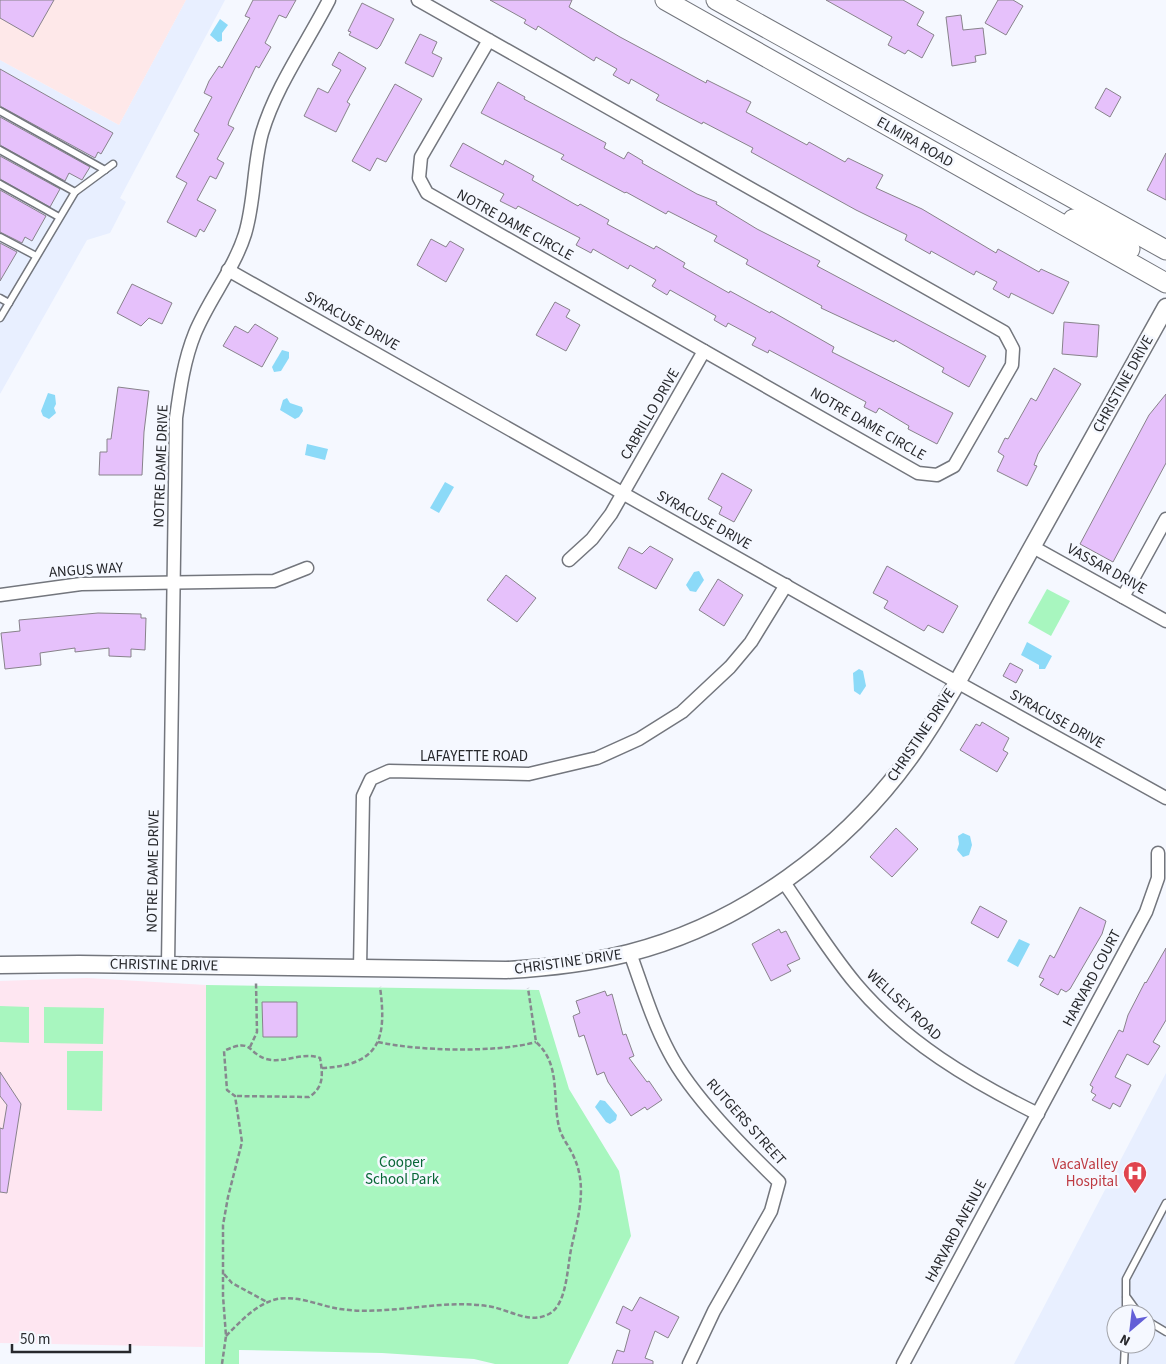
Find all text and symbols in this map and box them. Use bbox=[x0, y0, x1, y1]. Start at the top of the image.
street label: ELMIRA ROAD bbox=[873, 112, 957, 172]
street label: NOTRE DAME CIRCLE bbox=[453, 184, 577, 266]
street label: SYRACUSE DRIVE bbox=[301, 286, 403, 356]
street label: CHRISTINE DRIVE bbox=[1088, 331, 1159, 437]
street label: CABRILLO DRIVE bbox=[615, 364, 685, 464]
street label: NOTRE DAME CIRCLE bbox=[806, 382, 930, 466]
street label: NOTRE DAME DRIVE bbox=[148, 404, 174, 528]
street label: SYRACUSE DRIVE bbox=[653, 485, 755, 555]
street label: VASSAR DRIVE bbox=[1063, 538, 1151, 600]
street label: ANGUS WAY bbox=[48, 557, 125, 583]
street label: CHRISTINE DRIVE bbox=[882, 684, 960, 786]
street label: SYRACUSE DRIVE bbox=[1006, 684, 1108, 754]
street label: LAFAYETTE ROAD bbox=[420, 746, 528, 767]
street label: NOTRE DAME DRIVE bbox=[141, 809, 165, 933]
street label: HARVARD COURT bbox=[1058, 926, 1126, 1030]
street label: CHRISTINE DRIVE bbox=[513, 944, 623, 980]
street label: CHRISTINE DRIVE bbox=[110, 954, 219, 976]
street label: WELLSEY ROAD bbox=[862, 965, 946, 1045]
street label: RUTGERS STREET bbox=[701, 1074, 791, 1170]
park label: Cooper School Park bbox=[365, 1152, 440, 1190]
place label: VacaValley Hospital bbox=[1052, 1154, 1118, 1192]
hospital icon: VacaValley Hospital bbox=[1122, 1160, 1148, 1194]
street label: HARVARD AVENUE bbox=[920, 1176, 992, 1286]
north arrow bbox=[1106, 1304, 1156, 1354]
scale bar bbox=[12, 1322, 130, 1354]
text: 50 m bbox=[20, 1329, 50, 1350]
text: N bbox=[1117, 1329, 1134, 1351]

